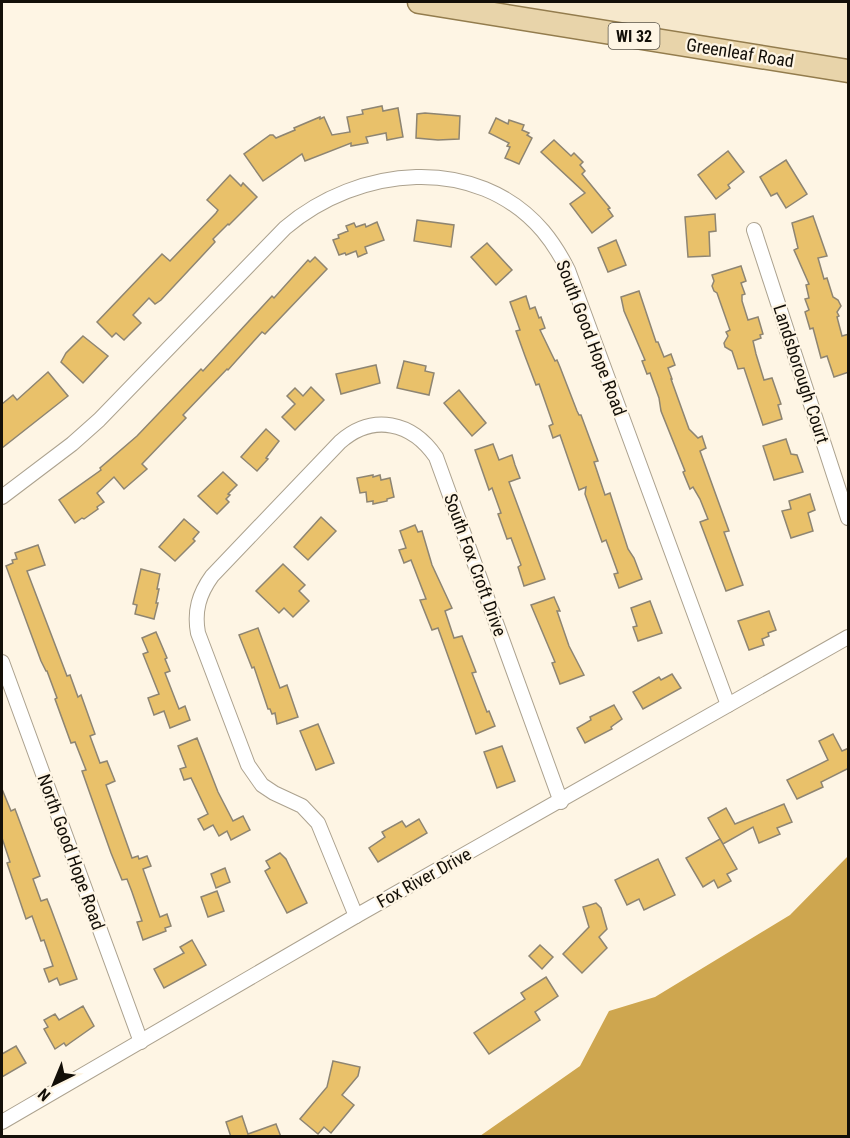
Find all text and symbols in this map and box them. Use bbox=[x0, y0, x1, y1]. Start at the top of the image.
road number: WI 32 bbox=[608, 23, 660, 49]
street label: Greenleaf Road bbox=[685, 34, 795, 71]
street label: South Good Hope Road bbox=[552, 257, 631, 419]
street label: Landsborough Court bbox=[769, 302, 834, 446]
street label: South Fox Croft Drive bbox=[440, 491, 511, 639]
street label: North Good Hope Road bbox=[34, 771, 109, 932]
street label: Fox River Drive bbox=[373, 843, 475, 912]
north arrow bbox=[24, 1054, 84, 1114]
text: N bbox=[34, 1084, 54, 1105]

